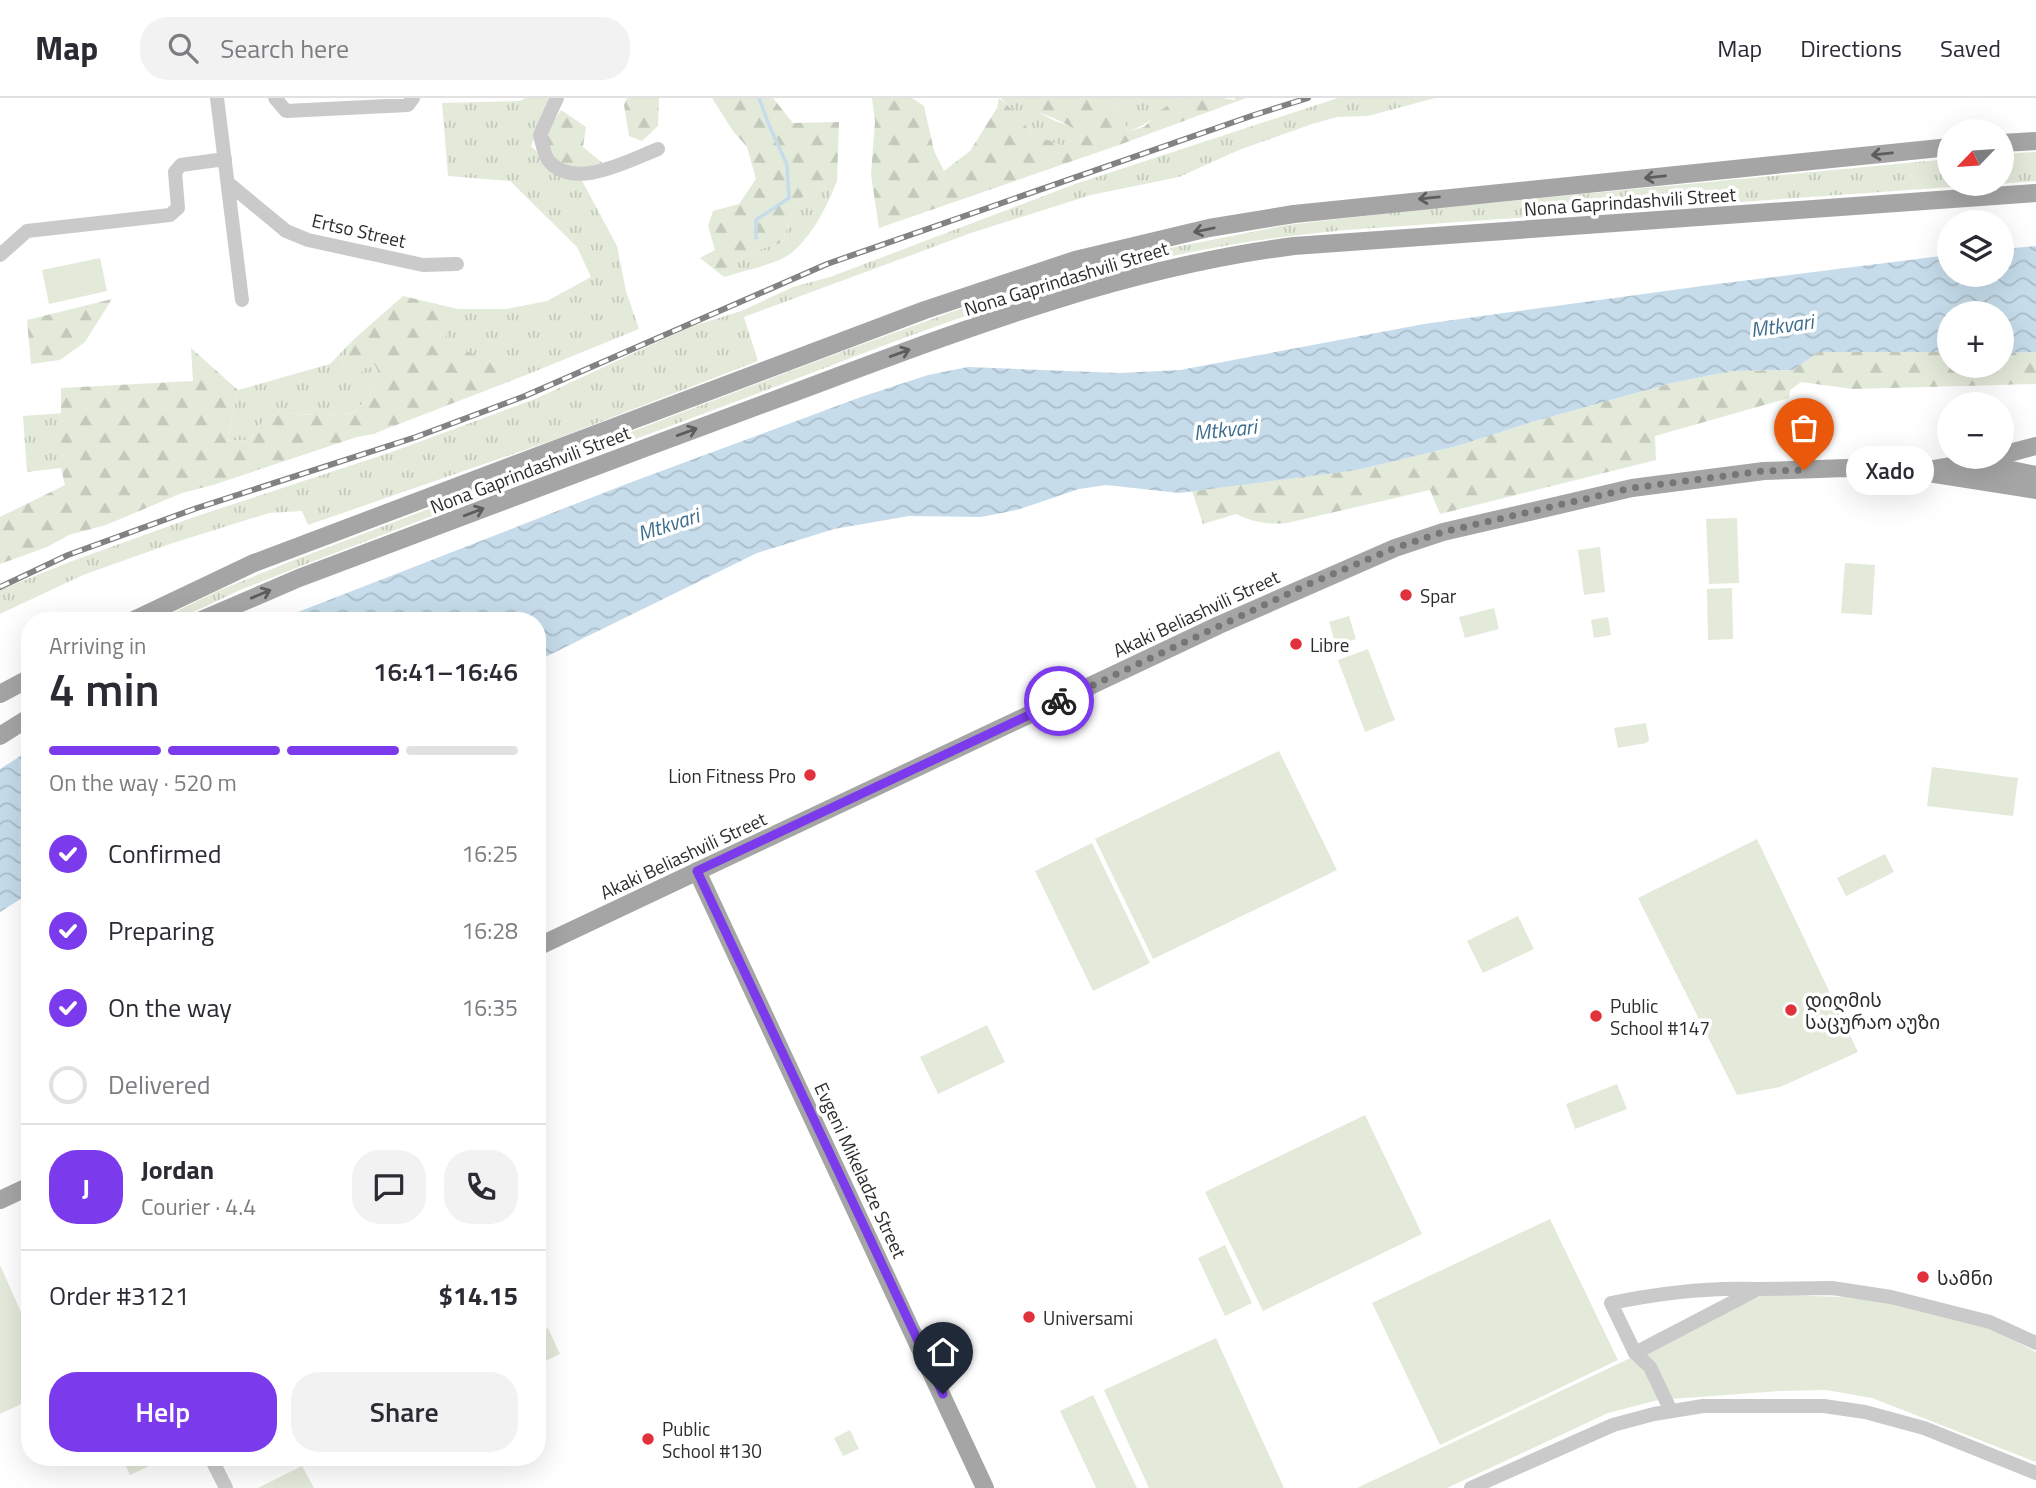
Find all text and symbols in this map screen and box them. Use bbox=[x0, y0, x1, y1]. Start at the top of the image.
search box bbox=[140, 17, 630, 80]
text: Map bbox=[35, 23, 98, 73]
icon: search bbox=[164, 29, 202, 67]
text: Search here bbox=[220, 29, 349, 68]
text: Map bbox=[1717, 30, 1762, 66]
text: Directions bbox=[1800, 30, 1902, 66]
text: Saved bbox=[1940, 30, 2001, 66]
north arrow bbox=[1937, 119, 2014, 196]
map controls bbox=[1937, 119, 2014, 469]
one-way arrow bbox=[1871, 148, 1893, 161]
one-way arrow bbox=[1644, 171, 1667, 184]
street label: Nona Gaprindashvili Street bbox=[1523, 179, 1737, 223]
one-way arrow bbox=[1418, 192, 1441, 205]
street label: Ertso Street bbox=[309, 205, 409, 255]
button: layers bbox=[1937, 210, 2014, 287]
one-way arrow bbox=[1193, 223, 1216, 237]
street label: Nona Gaprindashvili Street bbox=[960, 233, 1172, 323]
button: + bbox=[1937, 301, 2014, 378]
water label: Mtkvari bbox=[1749, 304, 1818, 345]
one-way arrow bbox=[888, 346, 910, 358]
button: − bbox=[1937, 392, 2014, 469]
pin bbox=[1774, 398, 1834, 470]
icon: bag bbox=[1785, 409, 1823, 447]
water label: Mtkvari bbox=[1192, 410, 1261, 448]
street label: Nona Gaprindashvili Street bbox=[426, 417, 635, 521]
one-way arrow bbox=[675, 425, 697, 438]
callout: Xado bbox=[1846, 446, 1934, 494]
text: Xado bbox=[1865, 453, 1915, 488]
water label: Mtkvari bbox=[633, 498, 705, 549]
one-way arrow bbox=[462, 505, 484, 518]
street label: Akaki Beliashvili Street bbox=[1108, 562, 1284, 664]
place label: Spar bbox=[1420, 581, 1457, 610]
one-way arrow bbox=[250, 586, 272, 599]
marker: Spar bbox=[1398, 587, 1414, 603]
text: Arriving in bbox=[49, 628, 146, 663]
place label: Libre bbox=[1310, 630, 1349, 659]
marker: Libre bbox=[1288, 636, 1304, 652]
text: 16:41–16:46 bbox=[373, 652, 518, 691]
text: 4 min bbox=[49, 654, 160, 724]
courier bbox=[1024, 666, 1094, 736]
icon: bike bbox=[1040, 682, 1078, 720]
place label: Lion Fitness Pro bbox=[668, 761, 796, 790]
text: On the way · 520 m bbox=[49, 765, 237, 800]
marker: Lion Fitness Pro bbox=[802, 767, 818, 783]
street label: Akaki Beliashvili Street bbox=[595, 804, 771, 906]
text: Confirmed bbox=[108, 834, 222, 873]
icon: check bbox=[49, 835, 87, 873]
text: 16:25 bbox=[461, 836, 518, 871]
text: Preparing bbox=[108, 911, 214, 950]
icon: check bbox=[49, 912, 87, 950]
text: 16:28 bbox=[461, 913, 518, 948]
place label: დიღმის საცურაო აუზი bbox=[1805, 985, 1940, 1036]
text: On the way bbox=[108, 988, 232, 1027]
icon: check bbox=[49, 989, 87, 1027]
text: 16:35 bbox=[461, 990, 518, 1025]
place label: Public School #147 bbox=[1610, 991, 1710, 1042]
marker: დიღმის საცურაო აუზი bbox=[1783, 1002, 1799, 1018]
marker: Public School #147 bbox=[1588, 1008, 1604, 1024]
text: Delivered bbox=[108, 1065, 211, 1104]
street label: Evgeni Mikeladze Street bbox=[807, 1077, 915, 1263]
text: Jordan bbox=[141, 1150, 214, 1189]
button: chat bbox=[352, 1150, 426, 1224]
button: phone bbox=[444, 1150, 518, 1224]
text: J bbox=[82, 1168, 90, 1207]
text: Courier · 4.4 bbox=[141, 1189, 256, 1224]
place label: სამნი bbox=[1937, 1263, 1993, 1292]
marker: სამნი bbox=[1915, 1269, 1931, 1285]
text: Order #3121 bbox=[49, 1276, 189, 1315]
text: $14.15 bbox=[439, 1276, 518, 1315]
place label: Universami bbox=[1043, 1303, 1133, 1332]
marker: Universami bbox=[1021, 1309, 1037, 1325]
pin bbox=[913, 1322, 973, 1394]
icon: home bbox=[924, 1333, 962, 1371]
button: Help bbox=[49, 1372, 277, 1452]
button: Share bbox=[291, 1372, 518, 1452]
place label: Public School #130 bbox=[662, 1414, 762, 1465]
marker: Public School #130 bbox=[640, 1431, 656, 1447]

